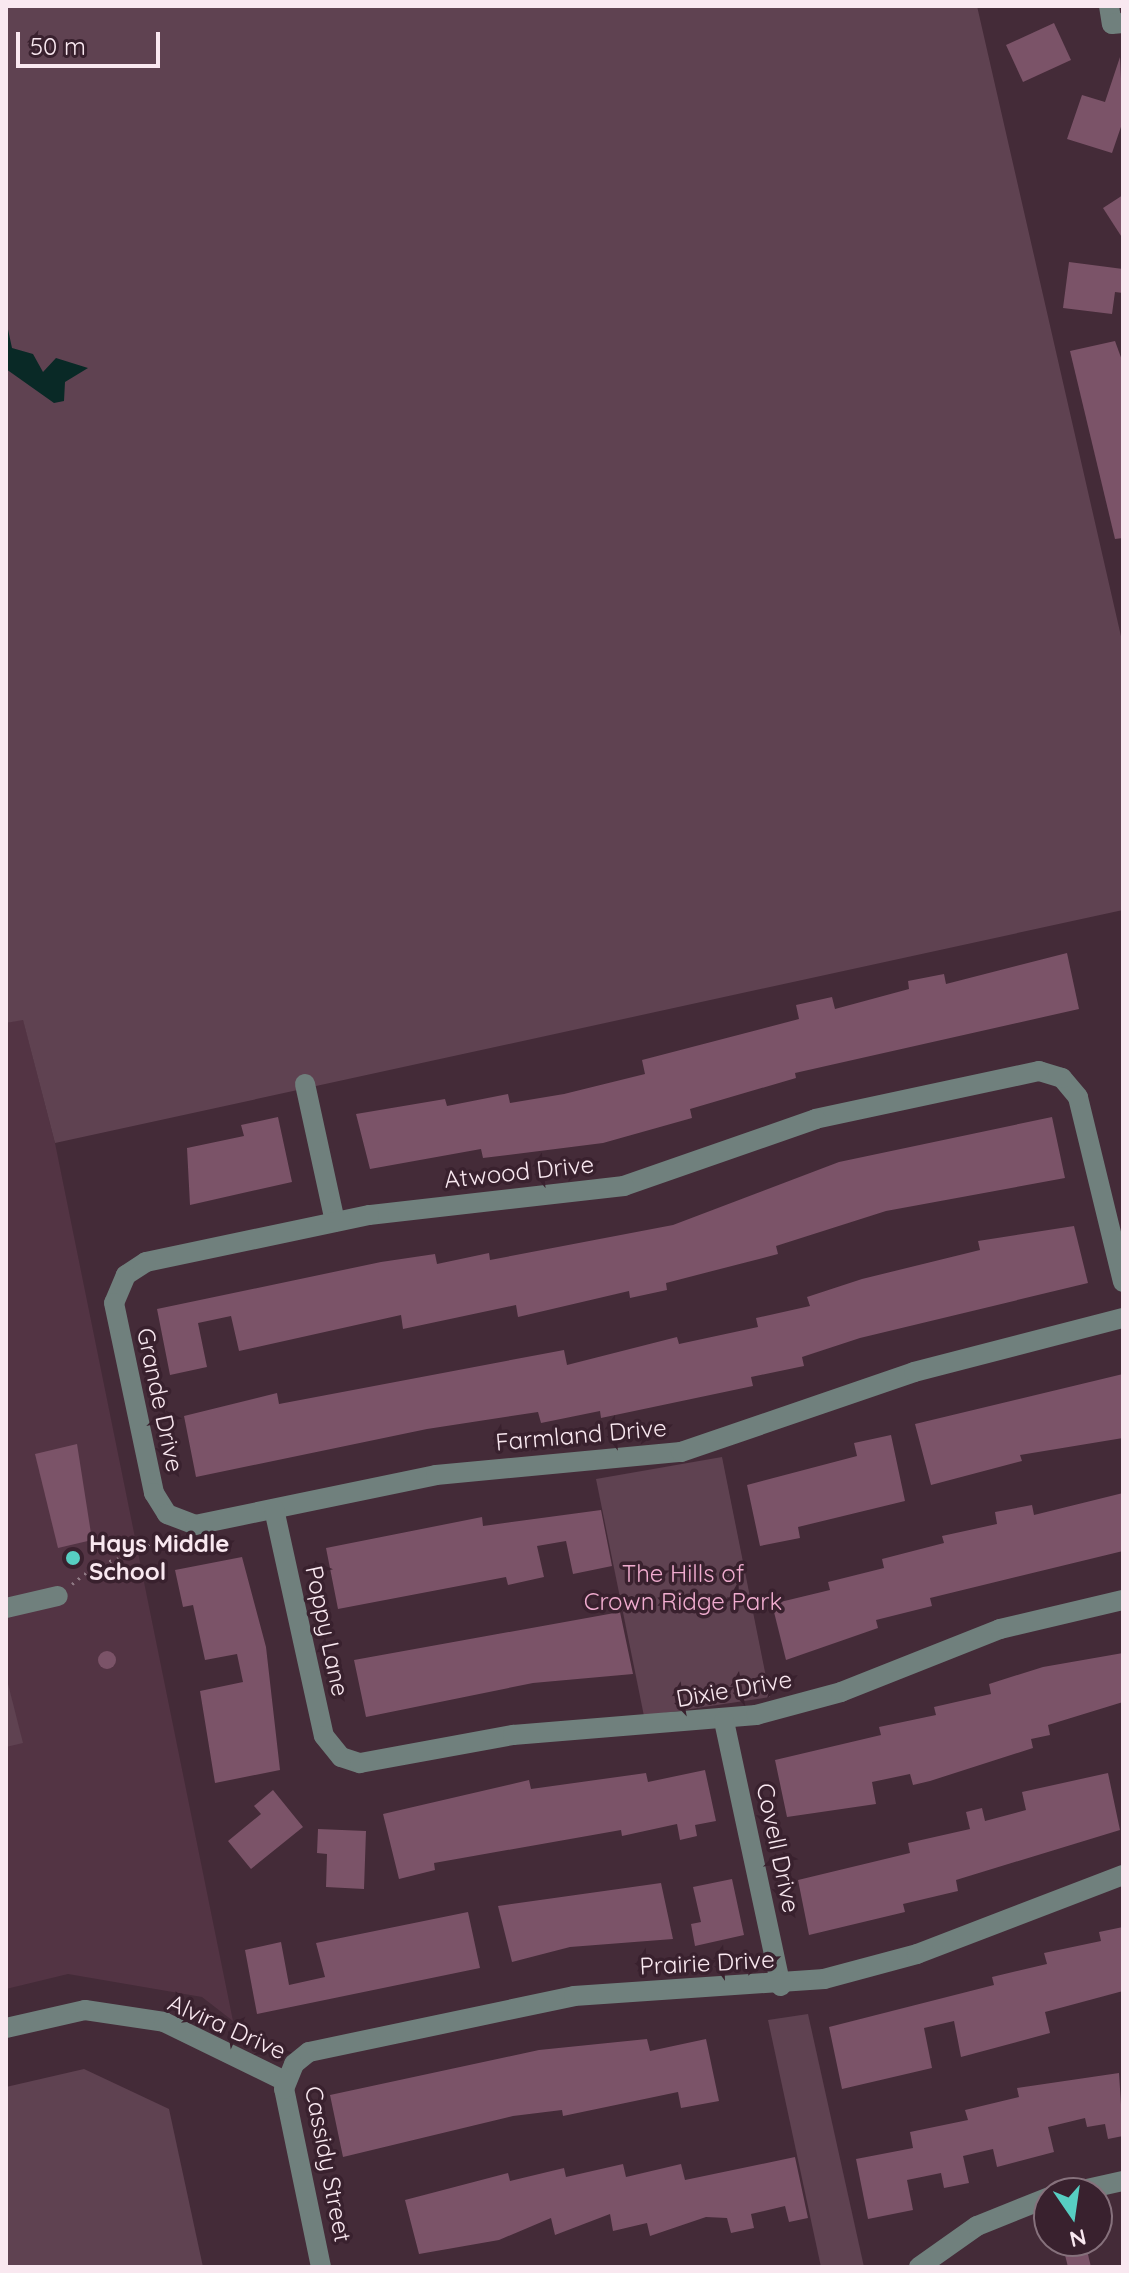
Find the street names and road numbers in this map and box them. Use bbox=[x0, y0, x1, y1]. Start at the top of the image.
street label: Atwood Drive bbox=[443, 1150, 595, 1194]
street label: Grande Drive bbox=[131, 1325, 189, 1475]
street label: Farmland Drive bbox=[494, 1413, 668, 1457]
street label: Poppy Lane bbox=[299, 1563, 355, 1699]
street label: Dixie Drive bbox=[674, 1665, 794, 1713]
street label: Covell Drive bbox=[750, 1781, 806, 1915]
street label: Prairie Drive bbox=[639, 1945, 775, 1981]
street label: Alvira Drive bbox=[164, 1988, 290, 2066]
street label: Cassidy Street bbox=[299, 2084, 357, 2244]

